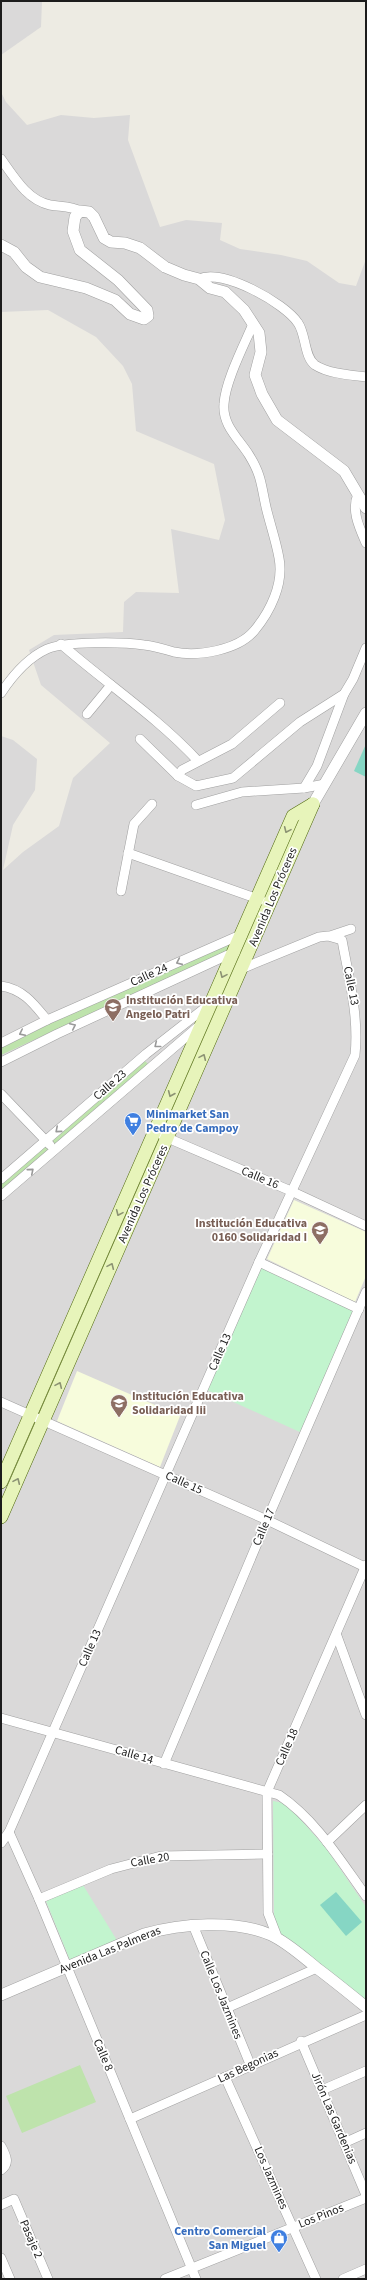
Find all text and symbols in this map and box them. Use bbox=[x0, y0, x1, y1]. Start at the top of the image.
one-way arrow bbox=[284, 826, 292, 834]
street label: Avenida Los Próceres bbox=[245, 845, 301, 949]
one-way arrow bbox=[175, 957, 183, 965]
street label: Calle 24 bbox=[128, 959, 170, 991]
street label: Calle 13 bbox=[339, 965, 363, 1007]
one-way arrow bbox=[220, 970, 228, 978]
place label: Institución Educativa Angelo Patri bbox=[125, 992, 238, 1023]
school or university icon: Institución Educativa Angelo Patri bbox=[103, 997, 123, 1022]
one-way arrow bbox=[69, 1023, 77, 1031]
one-way arrow bbox=[18, 1028, 26, 1036]
one-way arrow bbox=[154, 1040, 161, 1047]
one-way arrow bbox=[198, 1053, 206, 1060]
street label: Calle 23 bbox=[90, 1066, 130, 1104]
one-way arrow bbox=[167, 1090, 175, 1097]
place label: Minimarket San Pedro de Campoy bbox=[146, 1106, 239, 1137]
supermarket icon: Minimarket San Pedro de Campoy bbox=[123, 1111, 143, 1136]
one-way arrow bbox=[56, 1125, 63, 1132]
street label: Avenida Los Próceres bbox=[114, 1142, 172, 1246]
street label: Calle 16 bbox=[239, 1162, 281, 1194]
one-way arrow bbox=[26, 1168, 33, 1175]
one-way arrow bbox=[115, 1209, 123, 1216]
place label: Institución Educativa 0160 Solidaridad I bbox=[195, 1215, 307, 1246]
school or university icon: Institución Educativa 0160 Solidaridad I bbox=[310, 1220, 330, 1245]
one-way arrow bbox=[106, 1262, 114, 1270]
street label: Calle 13 bbox=[204, 1331, 236, 1373]
one-way arrow bbox=[54, 1381, 62, 1389]
place label: Institución Educativa Solidaridad Iii bbox=[132, 1388, 244, 1419]
school or university icon: Institución Educativa Solidaridad Iii bbox=[109, 1393, 129, 1418]
street label: Calle 15 bbox=[163, 1467, 205, 1499]
one-way arrow bbox=[12, 1478, 20, 1485]
street label: Calle 17 bbox=[248, 1506, 280, 1548]
street label: Calle 13 bbox=[74, 1627, 106, 1669]
street label: Calle 18 bbox=[271, 1726, 303, 1768]
street label: Calle 14 bbox=[113, 1741, 155, 1769]
street label: Calle 20 bbox=[129, 1848, 171, 1872]
street label: Avenida Las Palmeras bbox=[57, 1922, 163, 1978]
street label: Calle Los Jazmines bbox=[195, 1948, 247, 2042]
street label: Calle 8 bbox=[89, 2036, 117, 2074]
street label: Las Begonias bbox=[215, 2045, 281, 2087]
street label: Jirón Las Gardenias bbox=[307, 2069, 361, 2167]
street label: Los Jazmines bbox=[250, 2144, 292, 2212]
street label: Los Pinos bbox=[296, 2199, 346, 2233]
street label: Pasaje 2 bbox=[15, 2217, 47, 2261]
place label: Centro Comercial San Miguel bbox=[174, 2223, 267, 2254]
shop icon: Centro Comercial San Miguel bbox=[269, 2228, 289, 2253]

